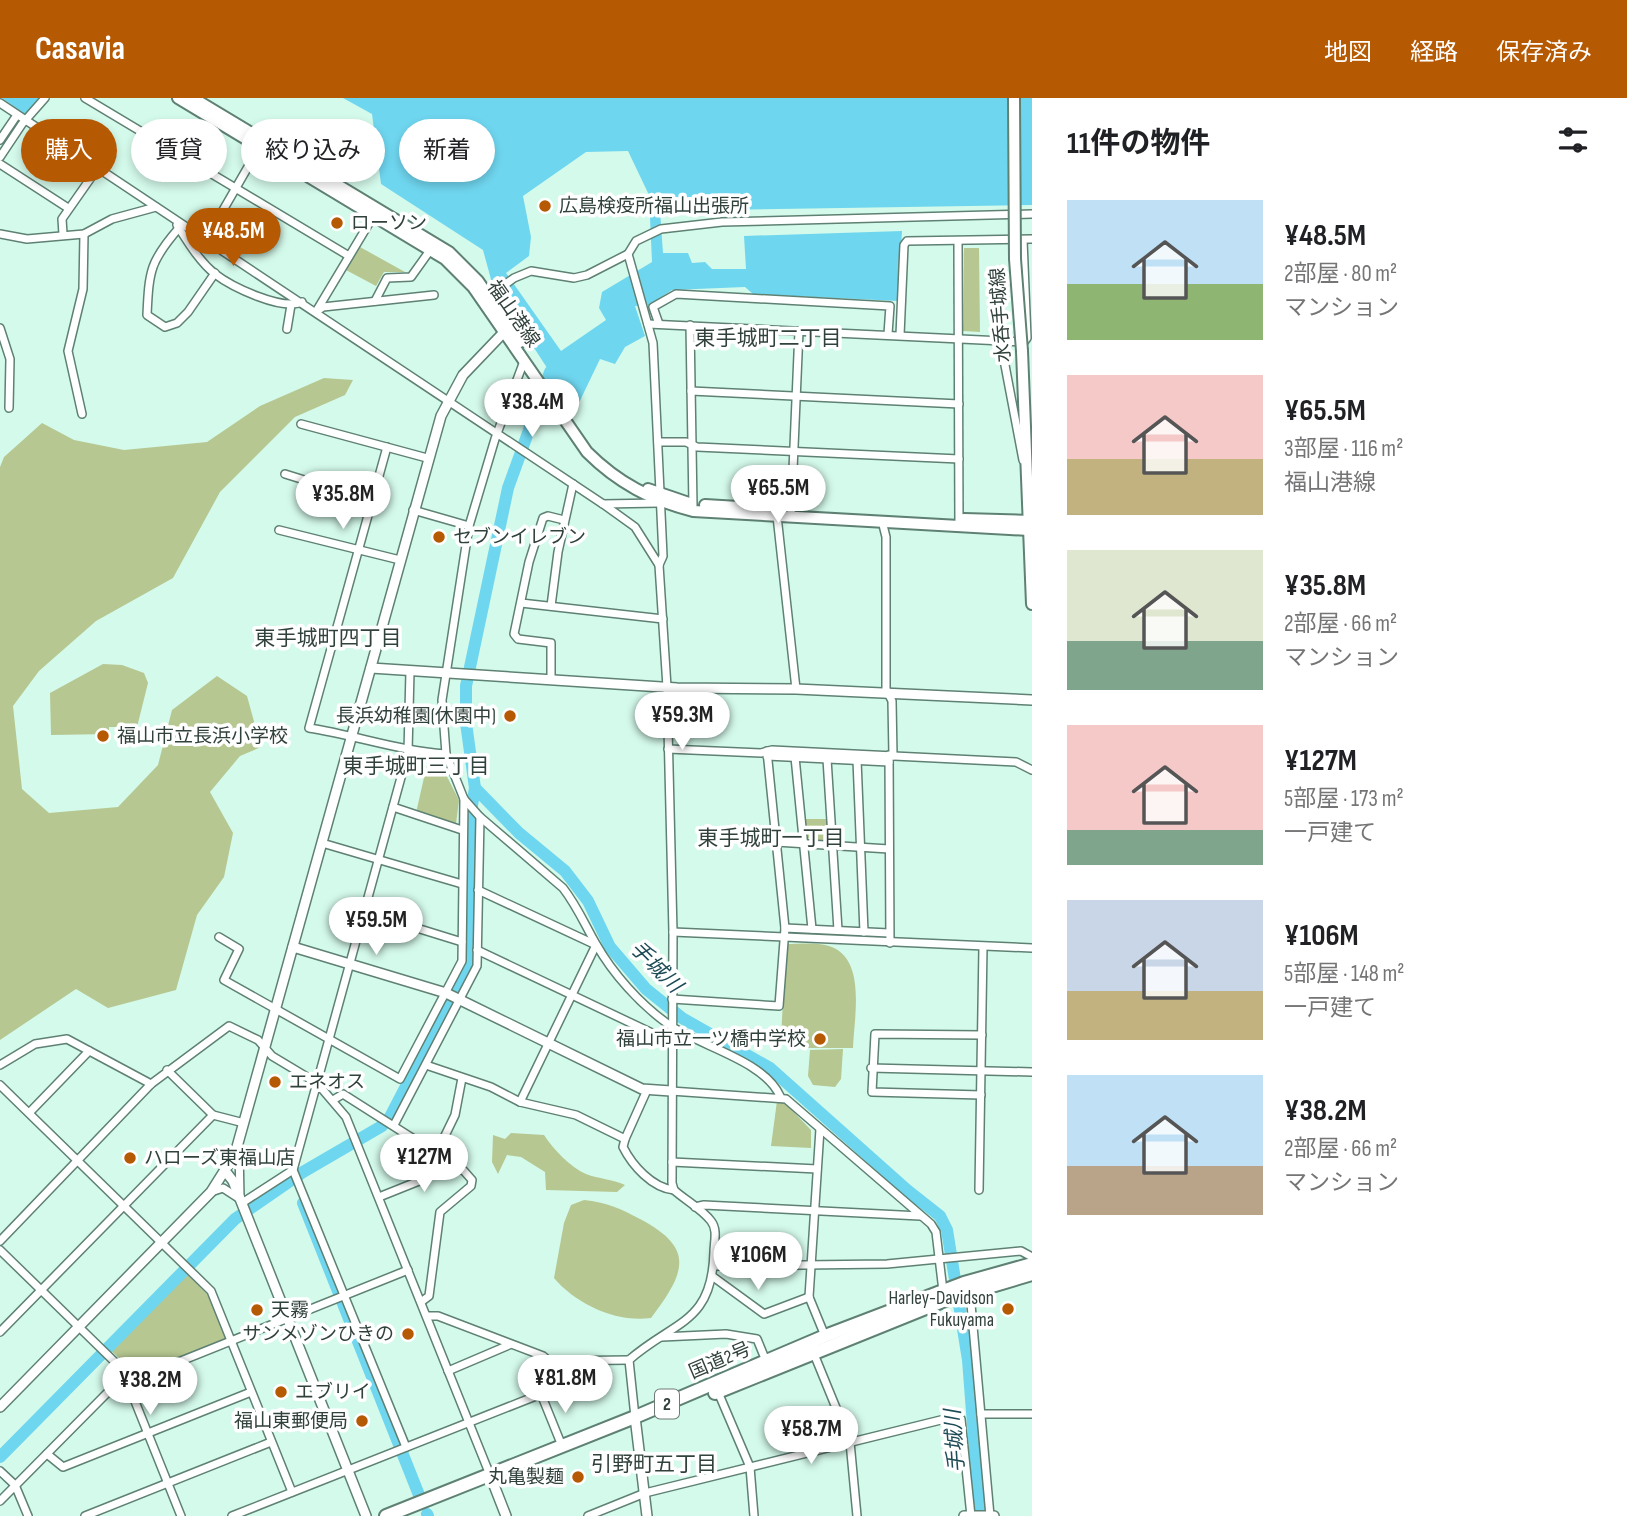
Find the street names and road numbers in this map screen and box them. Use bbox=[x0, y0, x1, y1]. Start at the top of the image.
street label: 水呑手城線 bbox=[986, 267, 1016, 363]
street label: 福山港線 bbox=[482, 276, 544, 352]
street label: 国道2号 bbox=[686, 1338, 754, 1384]
road number: 2 bbox=[655, 1390, 679, 1419]

